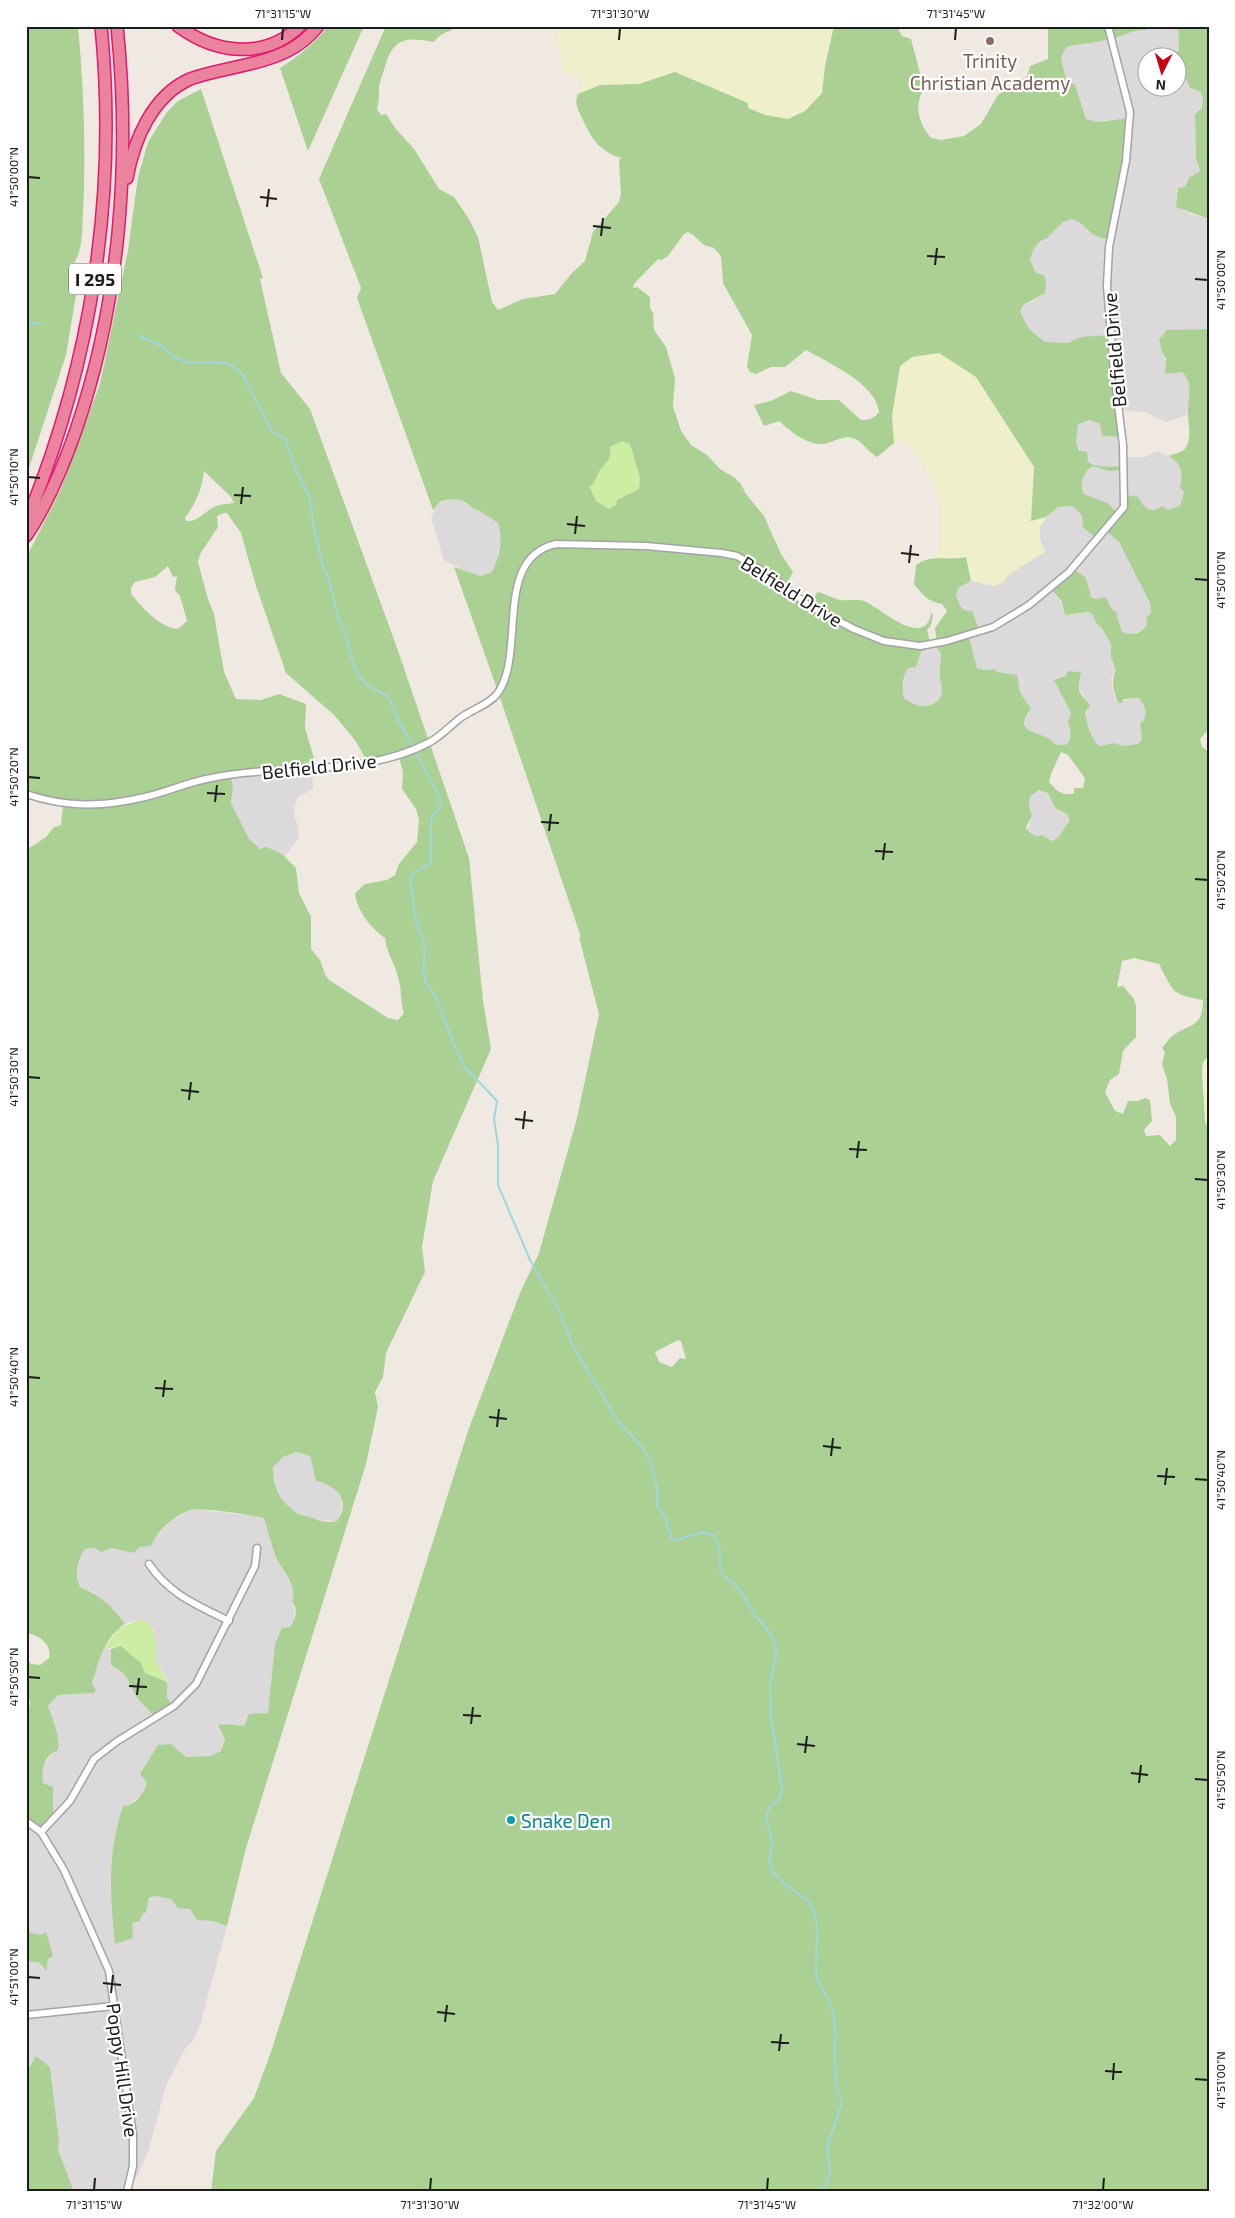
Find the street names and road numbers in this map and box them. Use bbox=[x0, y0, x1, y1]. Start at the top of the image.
road number: I 295 bbox=[69, 264, 121, 294]
street label: Belfield Drive bbox=[1098, 292, 1130, 408]
street label: Belfield Drive bbox=[737, 551, 847, 631]
street label: Belfield Drive bbox=[261, 749, 377, 783]
street label: Poppy Hill Drive bbox=[102, 2001, 144, 2139]

